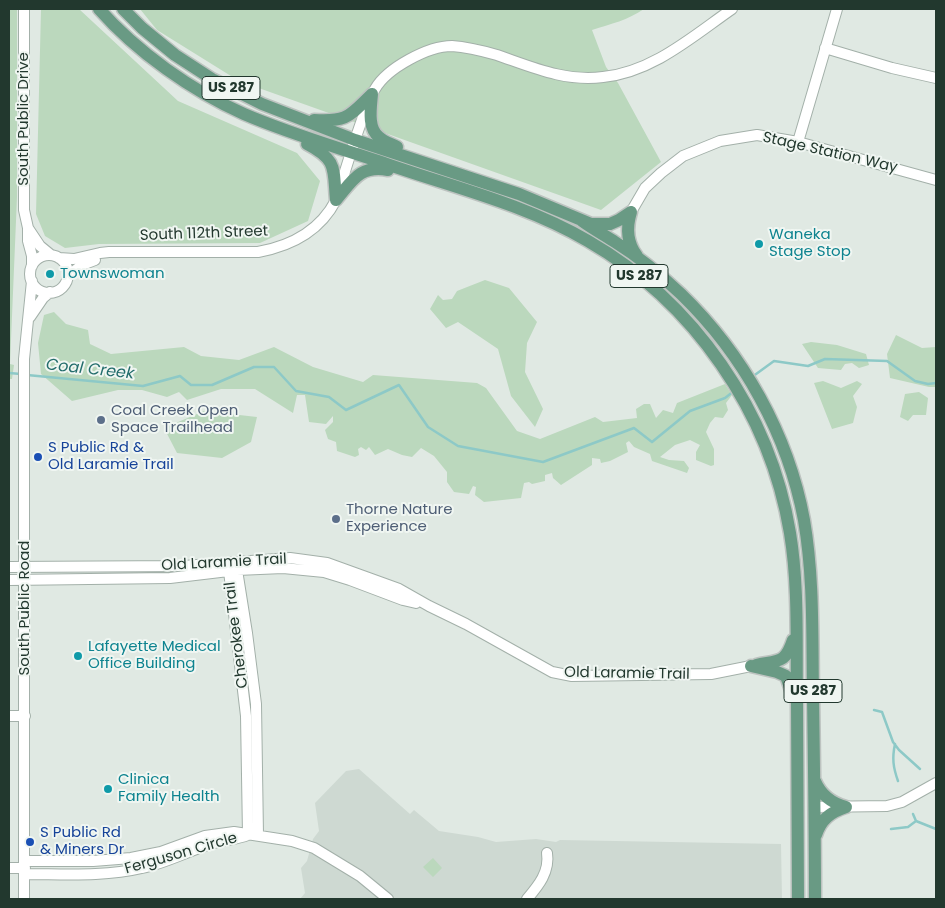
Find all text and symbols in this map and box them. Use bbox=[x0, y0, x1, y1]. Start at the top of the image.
street label: South Public Drive bbox=[15, 52, 33, 186]
road number: US 287 bbox=[202, 76, 260, 100]
street label: Stage Station Way bbox=[761, 129, 899, 177]
street label: South 112th Street bbox=[140, 223, 268, 245]
place label: Waneka Stage Stop bbox=[769, 226, 851, 261]
marker: Waneka Stage Stop bbox=[753, 238, 765, 250]
road number: US 287 bbox=[610, 264, 668, 288]
place label: Townswoman bbox=[60, 265, 165, 283]
marker: Townswoman bbox=[44, 268, 56, 280]
water label: Coal Creek bbox=[45, 356, 135, 384]
place label: Coal Creek Open Space Trailhead bbox=[111, 402, 238, 437]
marker: Coal Creek Open Space Trailhead bbox=[95, 414, 107, 426]
place label: S Public Rd & Old Laramie Trail bbox=[48, 439, 174, 474]
marker: S Public Rd & Old Laramie Trail bbox=[32, 451, 44, 463]
place label: Thorne Nature Experience bbox=[346, 501, 452, 536]
marker: Thorne Nature Experience bbox=[330, 513, 342, 525]
street label: South Public Road bbox=[16, 541, 34, 675]
street label: Old Laramie Trail bbox=[161, 551, 287, 575]
street label: Cherokee Trail bbox=[222, 581, 252, 689]
place label: Lafayette Medical Office Building bbox=[88, 638, 221, 673]
marker: Lafayette Medical Office Building bbox=[72, 650, 84, 662]
street label: Old Laramie Trail bbox=[564, 664, 690, 684]
road number: US 287 bbox=[784, 679, 842, 702]
place label: Clinica Family Health bbox=[118, 771, 220, 806]
marker: Clinica Family Health bbox=[102, 783, 114, 795]
place label: S Public Rd & Miners Dr bbox=[40, 824, 124, 859]
street label: Ferguson Circle bbox=[123, 829, 239, 879]
marker: S Public Rd & Miners Dr bbox=[24, 836, 36, 848]

